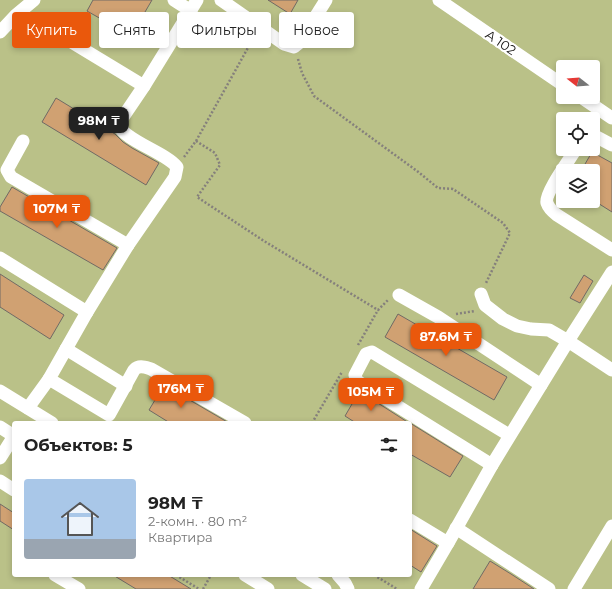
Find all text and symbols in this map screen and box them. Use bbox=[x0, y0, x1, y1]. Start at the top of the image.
chip: Купить bbox=[12, 12, 91, 48]
chip: Снять bbox=[99, 12, 169, 48]
chip: Фильтры bbox=[177, 12, 271, 48]
chip: Новое bbox=[279, 12, 354, 48]
street label: А 102 bbox=[483, 26, 519, 58]
north arrow bbox=[556, 60, 600, 104]
map controls bbox=[556, 60, 600, 208]
pin: 98M ₸ bbox=[71, 107, 127, 141]
text: 98M ₸ bbox=[78, 112, 120, 128]
button: locate bbox=[556, 112, 600, 156]
button: layers bbox=[556, 164, 600, 208]
pin: 107M ₸ bbox=[24, 195, 90, 229]
text: 107M ₸ bbox=[33, 200, 81, 216]
pin: 87.6M ₸ bbox=[409, 323, 483, 357]
text: 87.6M ₸ bbox=[419, 328, 473, 344]
pin: 176M ₸ bbox=[148, 375, 214, 409]
pin: 105M ₸ bbox=[338, 378, 404, 412]
text: 176M ₸ bbox=[158, 380, 204, 396]
text: 105M ₸ bbox=[347, 383, 395, 399]
icon: filters bbox=[378, 434, 400, 456]
text: Объектов: 5 bbox=[24, 435, 133, 455]
text: 98M ₸ bbox=[148, 493, 204, 513]
icon: home bbox=[56, 495, 104, 543]
text: 2-комн. · 80 m² bbox=[148, 513, 247, 529]
text: Квартира bbox=[148, 529, 213, 545]

